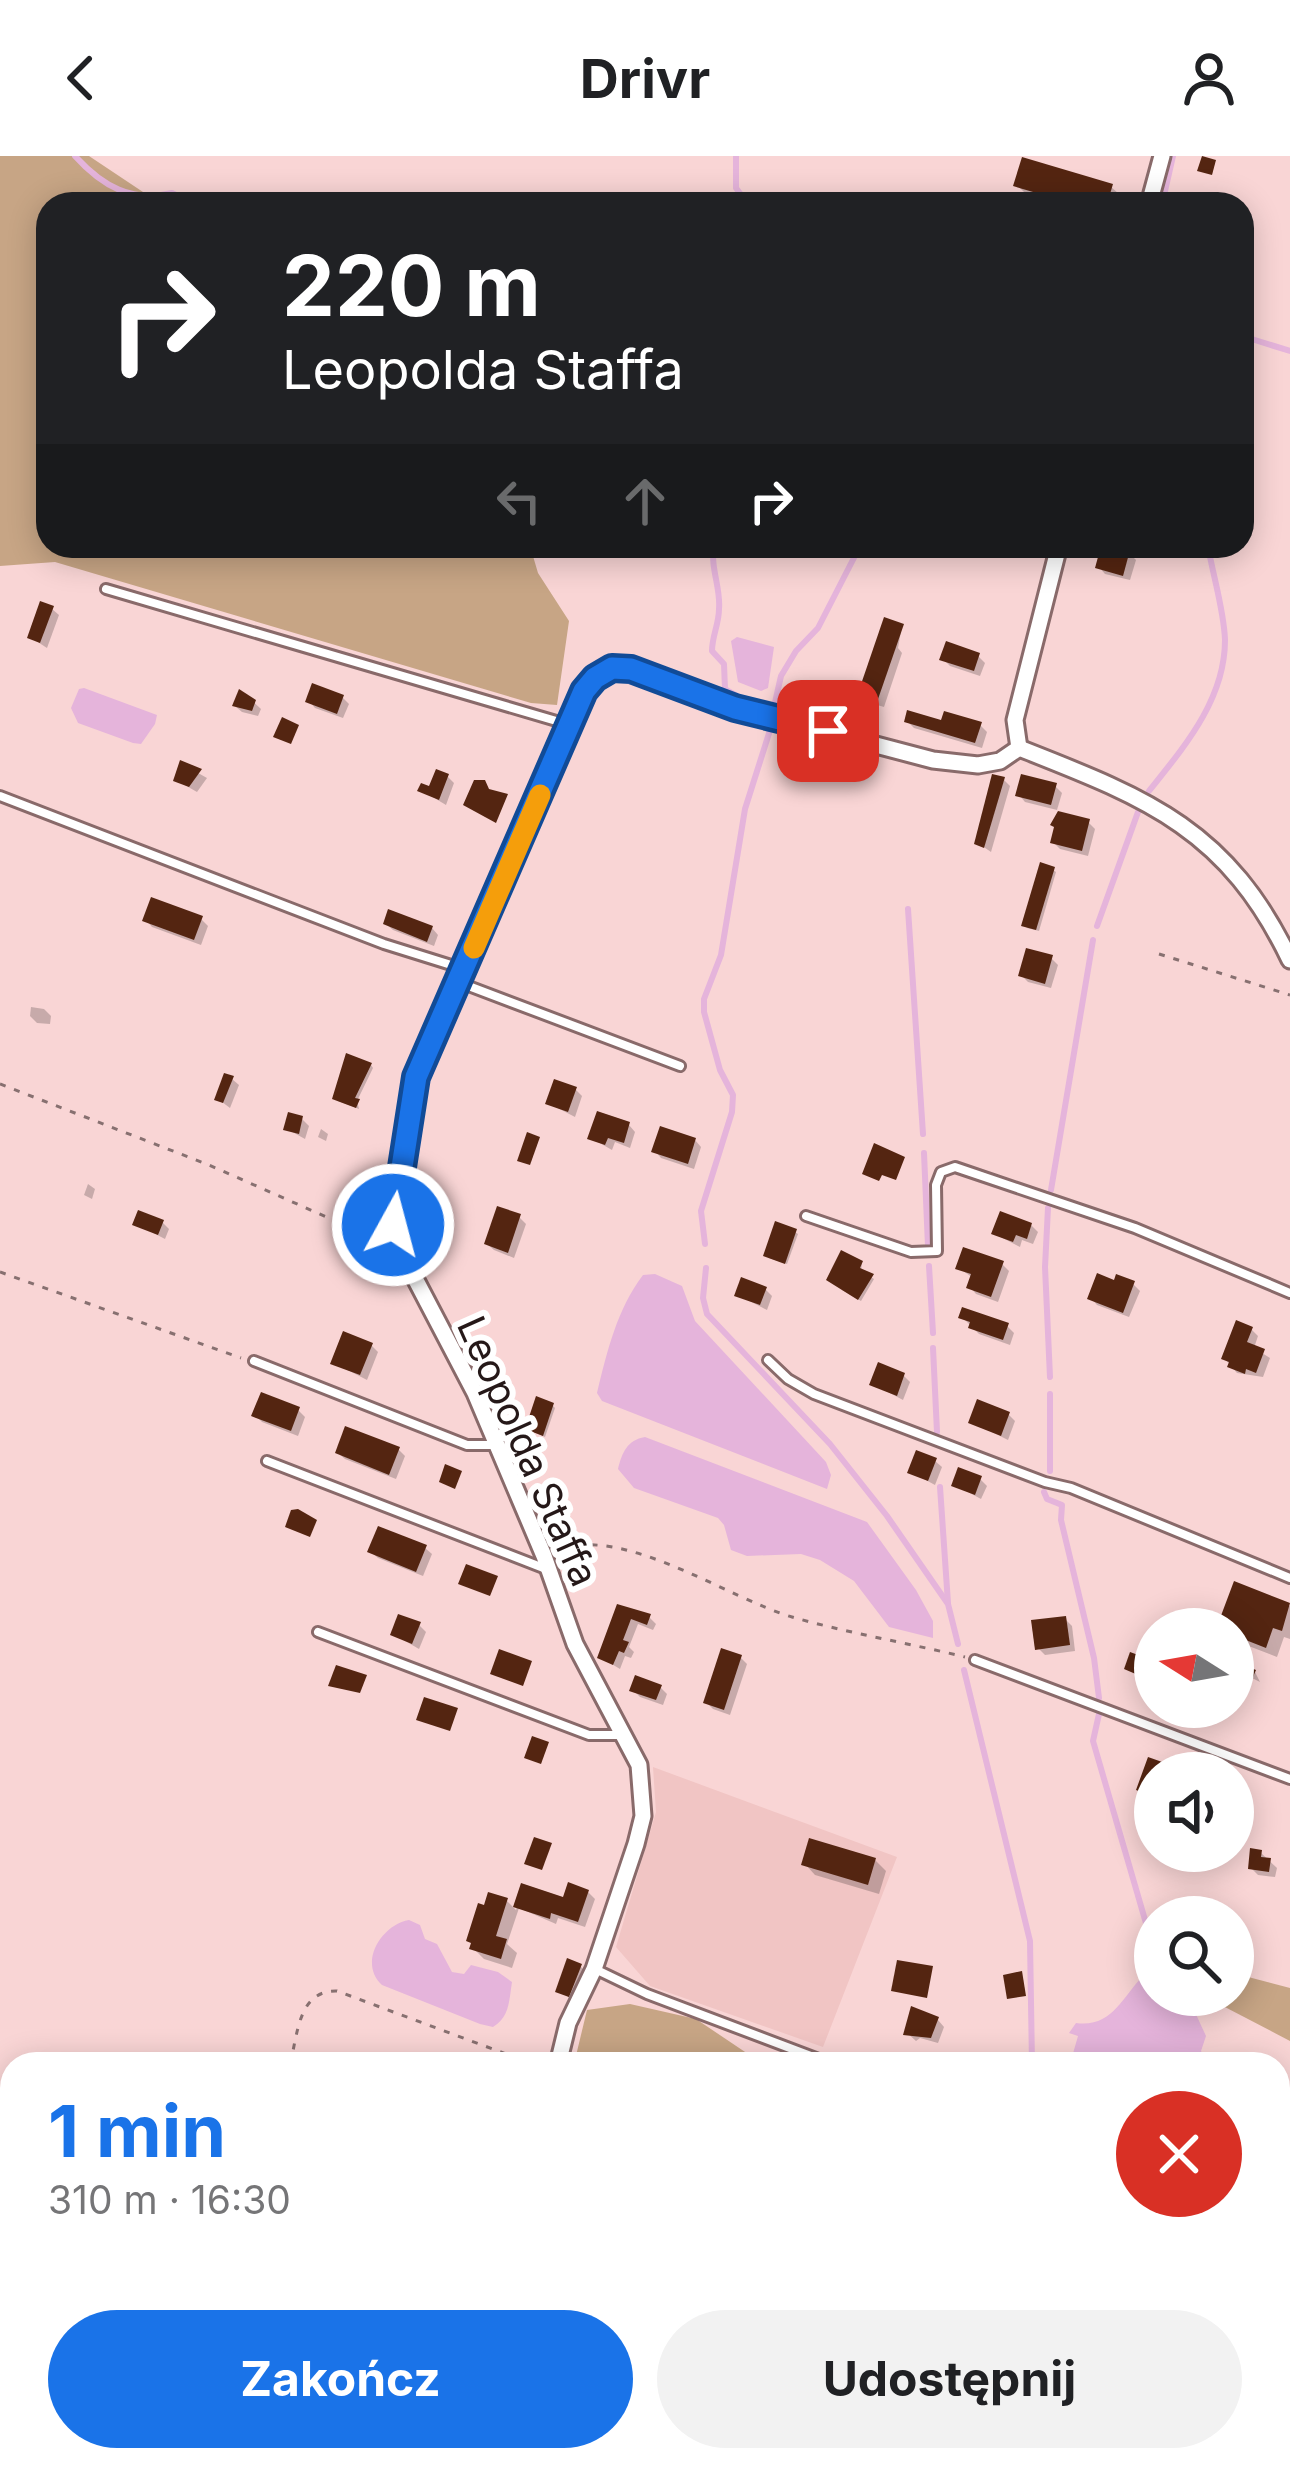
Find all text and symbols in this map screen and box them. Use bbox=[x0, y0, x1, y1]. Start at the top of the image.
icon: back bbox=[48, 45, 114, 111]
icon: person bbox=[1176, 45, 1242, 111]
text: Drivr bbox=[580, 46, 710, 111]
text: 220 m bbox=[282, 235, 541, 336]
icon: right bbox=[84, 240, 240, 396]
text: Leopolda Staffa bbox=[282, 337, 684, 402]
icon: left bbox=[486, 468, 552, 534]
icon: ahead bbox=[612, 468, 678, 534]
icon: right bbox=[738, 468, 804, 534]
pin bbox=[777, 680, 879, 782]
icon: arrive bbox=[795, 698, 861, 764]
position arrow bbox=[330, 1162, 456, 1288]
street label: Leopolda Staffa bbox=[448, 1309, 609, 1593]
north arrow bbox=[1134, 1608, 1254, 1728]
map controls bbox=[1134, 1608, 1254, 2016]
button: sound bbox=[1134, 1752, 1254, 1872]
button: search bbox=[1134, 1896, 1254, 2016]
text: 1 min bbox=[48, 2087, 226, 2174]
button: close bbox=[1116, 2091, 1242, 2217]
text: 310 m · 16:30 bbox=[48, 2176, 291, 2223]
button: Zakończ bbox=[48, 2310, 633, 2448]
button: Udostępnij bbox=[657, 2310, 1242, 2448]

